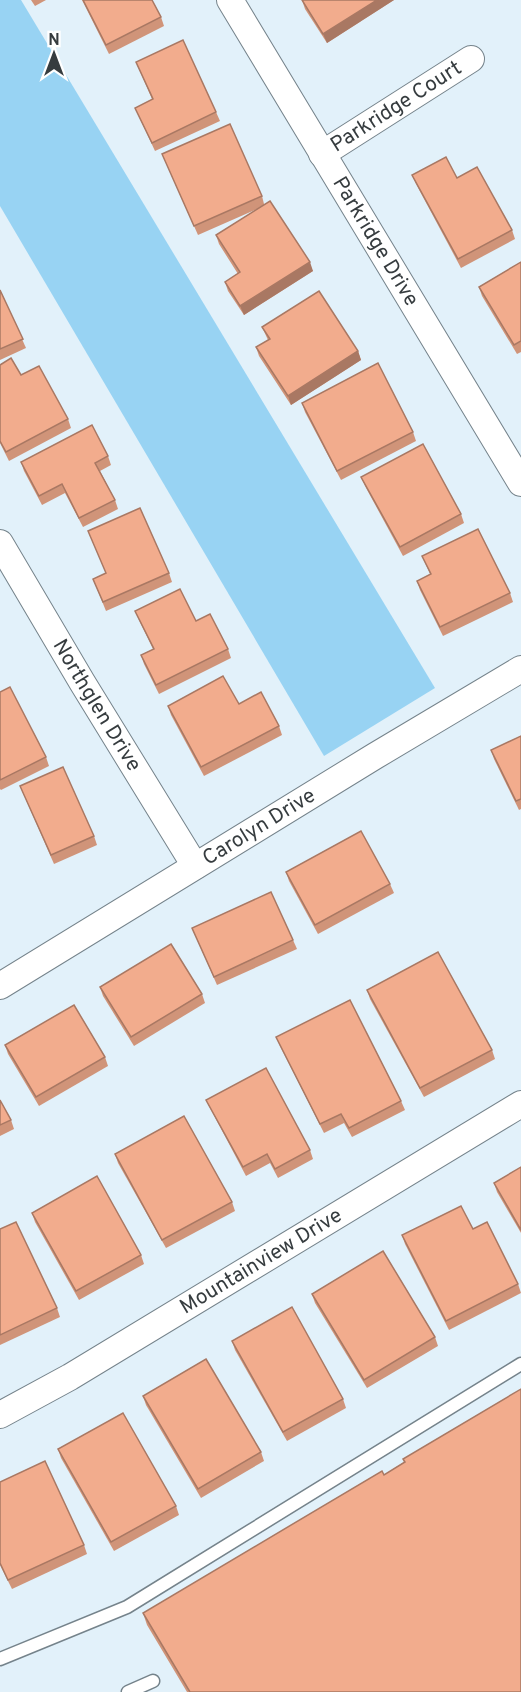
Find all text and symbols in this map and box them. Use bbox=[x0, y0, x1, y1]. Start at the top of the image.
north arrow bbox=[24, 24, 84, 84]
text: N bbox=[48, 31, 60, 51]
street label: Parkridge Court bbox=[325, 55, 467, 159]
street label: Parkridge Drive bbox=[326, 172, 425, 311]
street label: Northglen Drive bbox=[46, 634, 147, 777]
street label: Carolyn Drive bbox=[198, 782, 321, 872]
street label: Mountainview Drive bbox=[175, 1202, 347, 1321]

